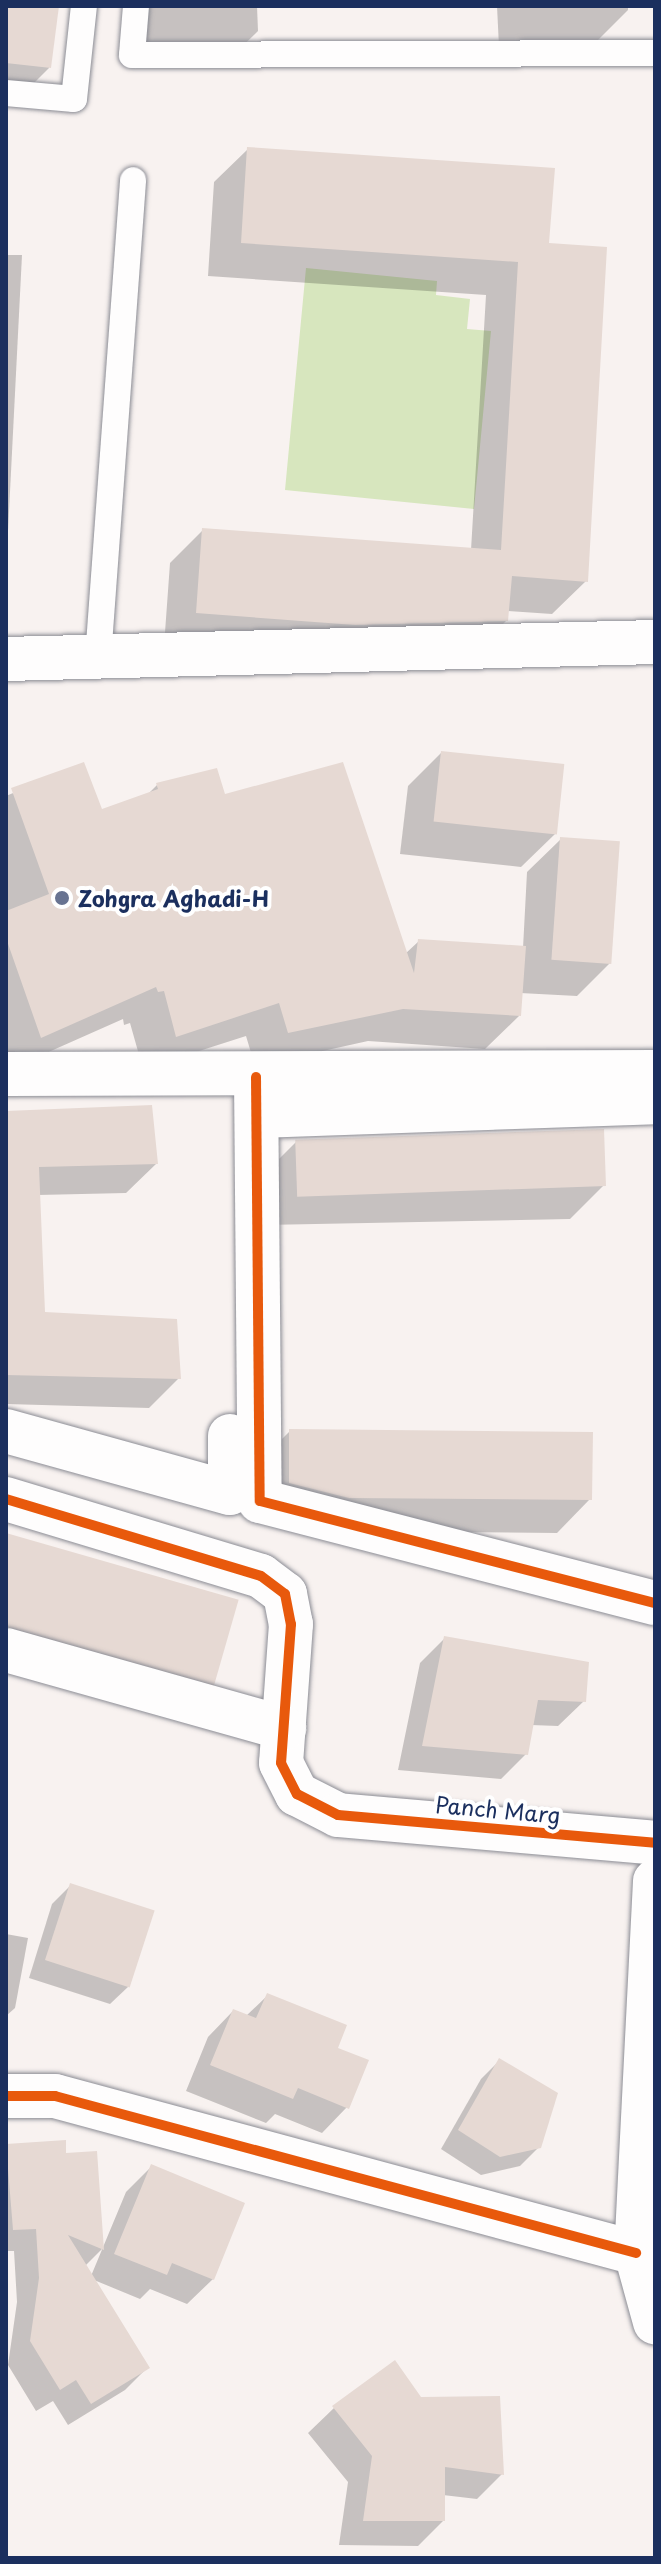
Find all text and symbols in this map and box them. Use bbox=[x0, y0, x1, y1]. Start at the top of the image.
place label: Zohgra Aghadi-H bbox=[78, 885, 270, 911]
marker: Zohgra Aghadi-H bbox=[53, 889, 71, 907]
street label: Panch Marg bbox=[434, 1790, 562, 1828]

